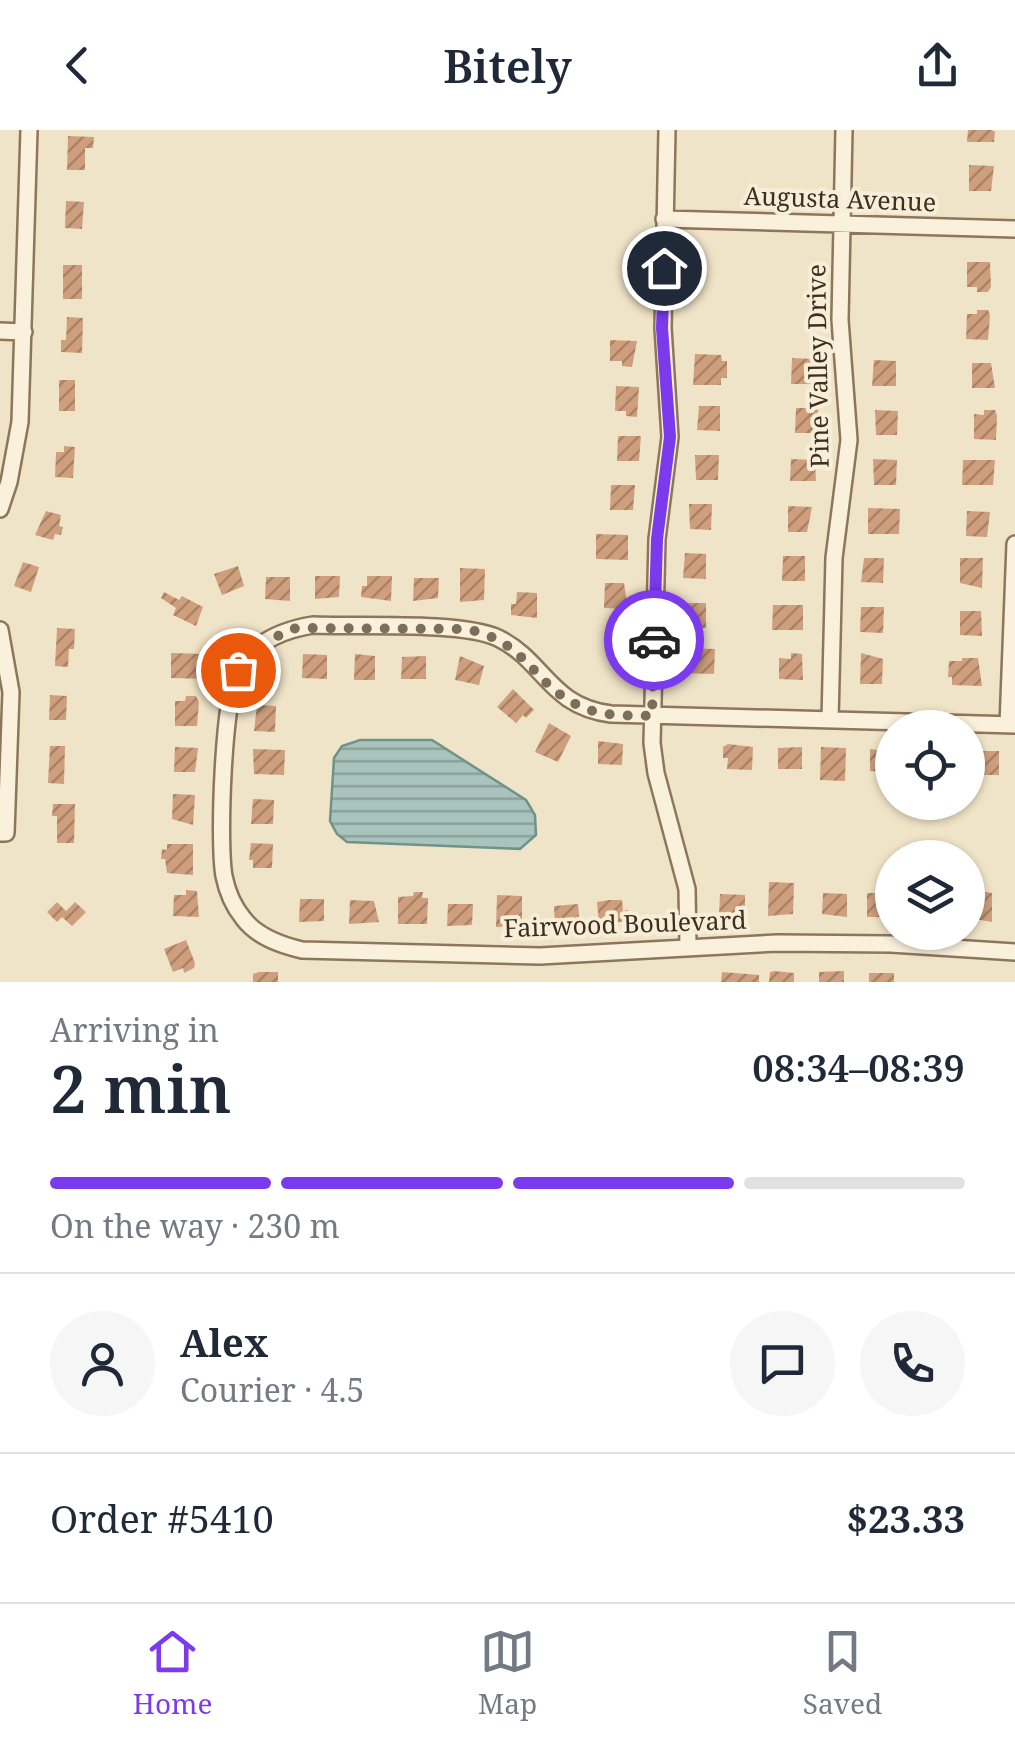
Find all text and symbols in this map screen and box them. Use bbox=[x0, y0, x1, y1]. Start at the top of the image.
text: Bitely bbox=[443, 35, 572, 96]
icon: back bbox=[50, 38, 105, 93]
icon: share bbox=[910, 38, 965, 93]
street label: Augusta Avenue bbox=[743, 178, 937, 218]
pin bbox=[622, 226, 707, 311]
icon: home bbox=[637, 241, 692, 296]
street label: Pine Valley Drive bbox=[798, 264, 836, 468]
courier bbox=[604, 590, 704, 690]
icon: car bbox=[627, 613, 682, 668]
pin bbox=[196, 628, 281, 713]
icon: bag bbox=[211, 643, 266, 698]
map controls bbox=[875, 710, 985, 950]
button: locate bbox=[875, 710, 985, 820]
button: layers bbox=[875, 840, 985, 950]
street label: Fairwood Boulevard bbox=[503, 902, 747, 944]
text: Arriving in bbox=[50, 1008, 219, 1051]
text: 08:34–08:39 bbox=[752, 1041, 965, 1093]
text: 2 min bbox=[50, 1044, 232, 1132]
text: On the way · 230 m bbox=[50, 1204, 340, 1247]
button: person bbox=[50, 1311, 155, 1416]
button: chat bbox=[730, 1311, 835, 1416]
button: phone bbox=[860, 1311, 965, 1416]
text: Alex bbox=[180, 1316, 268, 1368]
text: Courier · 4.5 bbox=[180, 1368, 364, 1411]
text: Order #5410 bbox=[50, 1492, 274, 1544]
text: $23.33 bbox=[846, 1492, 965, 1544]
tab: Home bbox=[133, 1624, 213, 1722]
tab: Map bbox=[478, 1624, 537, 1722]
tab: Saved bbox=[803, 1624, 882, 1722]

